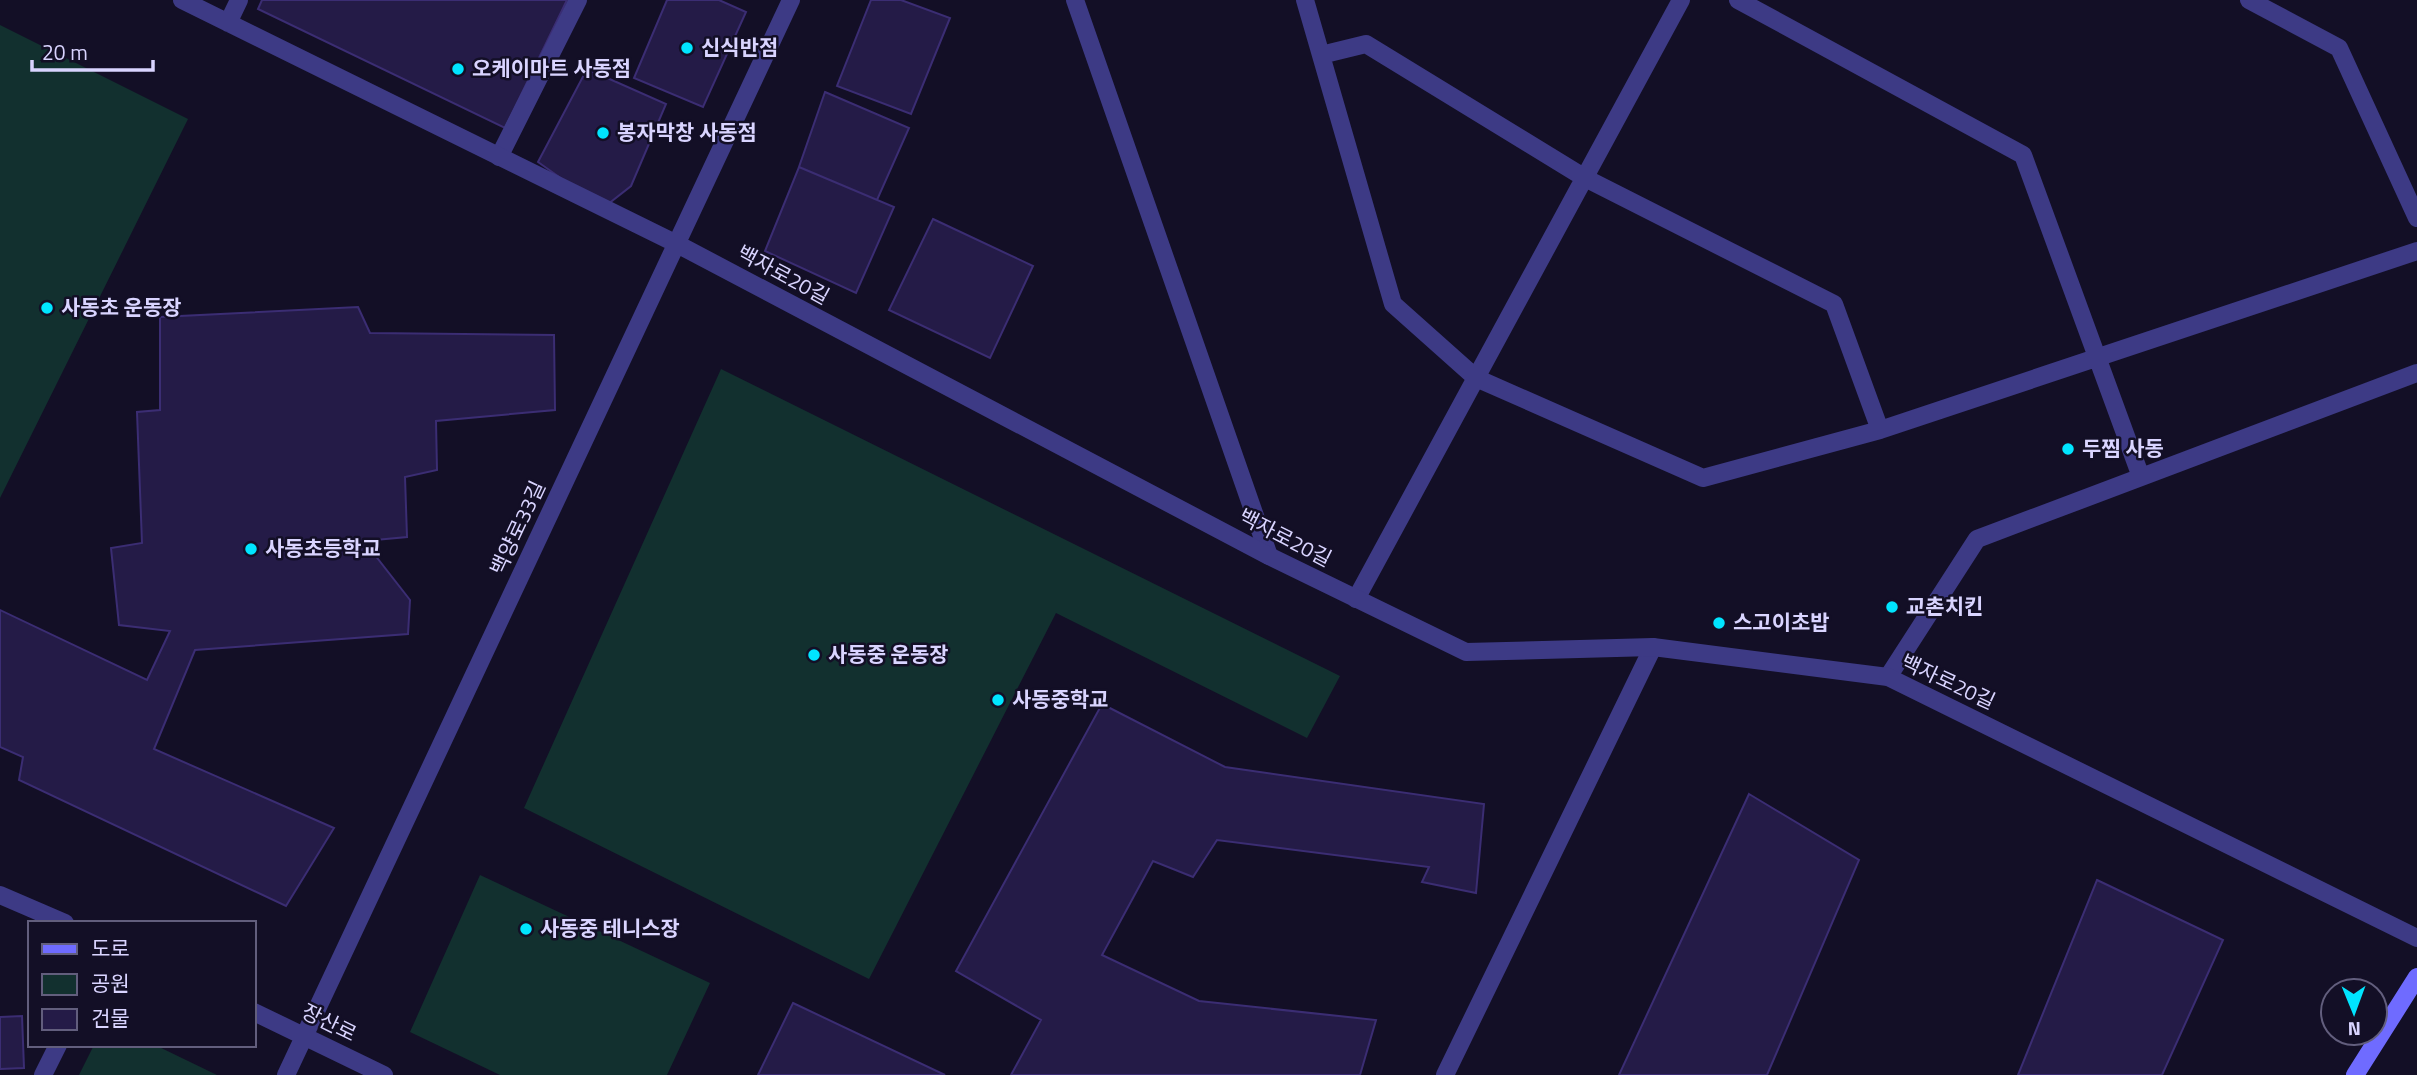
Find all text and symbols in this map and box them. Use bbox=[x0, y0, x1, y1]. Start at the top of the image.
scale bar bbox=[32, 28, 152, 72]
place label: 신식반점 bbox=[701, 31, 778, 63]
text: 20 m bbox=[42, 36, 88, 68]
marker: 신식반점 bbox=[679, 40, 695, 56]
place label: 오케이마트 사동점 bbox=[472, 52, 631, 84]
marker: 오케이마트 사동점 bbox=[450, 61, 466, 77]
place label: 봉자막창 사동점 bbox=[617, 116, 757, 148]
marker: 봉자막창 사동점 bbox=[595, 125, 611, 141]
street label: 백자로20길 bbox=[731, 236, 835, 312]
place label: 사동초 운동장 bbox=[61, 291, 182, 323]
marker: 사동초 운동장 bbox=[39, 300, 55, 316]
place label: 두찜 사동 bbox=[2082, 432, 2164, 464]
marker: 두찜 사동 bbox=[2060, 441, 2076, 457]
street label: 백양로33길 bbox=[481, 475, 553, 580]
street label: 백자로20길 bbox=[1233, 500, 1338, 574]
place label: 사동초등학교 bbox=[265, 532, 381, 564]
marker: 사동초등학교 bbox=[243, 541, 259, 557]
place label: 교촌치킨 bbox=[1906, 590, 1983, 622]
marker: 교촌치킨 bbox=[1884, 599, 1900, 615]
place label: 스고이초밥 bbox=[1733, 606, 1830, 638]
marker: 스고이초밥 bbox=[1711, 615, 1727, 631]
place label: 사동중 운동장 bbox=[828, 638, 949, 670]
street label: 백자로20길 bbox=[1896, 645, 2001, 717]
marker: 사동중 운동장 bbox=[806, 647, 822, 663]
place label: 사동중학교 bbox=[1012, 683, 1109, 715]
marker: 사동중학교 bbox=[990, 692, 1006, 708]
place label: 사동중 테니스장 bbox=[540, 912, 680, 944]
legend bbox=[28, 921, 256, 1047]
marker: 사동중 테니스장 bbox=[518, 921, 534, 937]
text: 도로 bbox=[91, 932, 130, 964]
text: 공원 bbox=[91, 967, 130, 999]
north arrow bbox=[2319, 977, 2389, 1047]
street label: 장산로 bbox=[296, 995, 363, 1049]
text: 건물 bbox=[91, 1002, 130, 1034]
text: N bbox=[2347, 1015, 2361, 1044]

